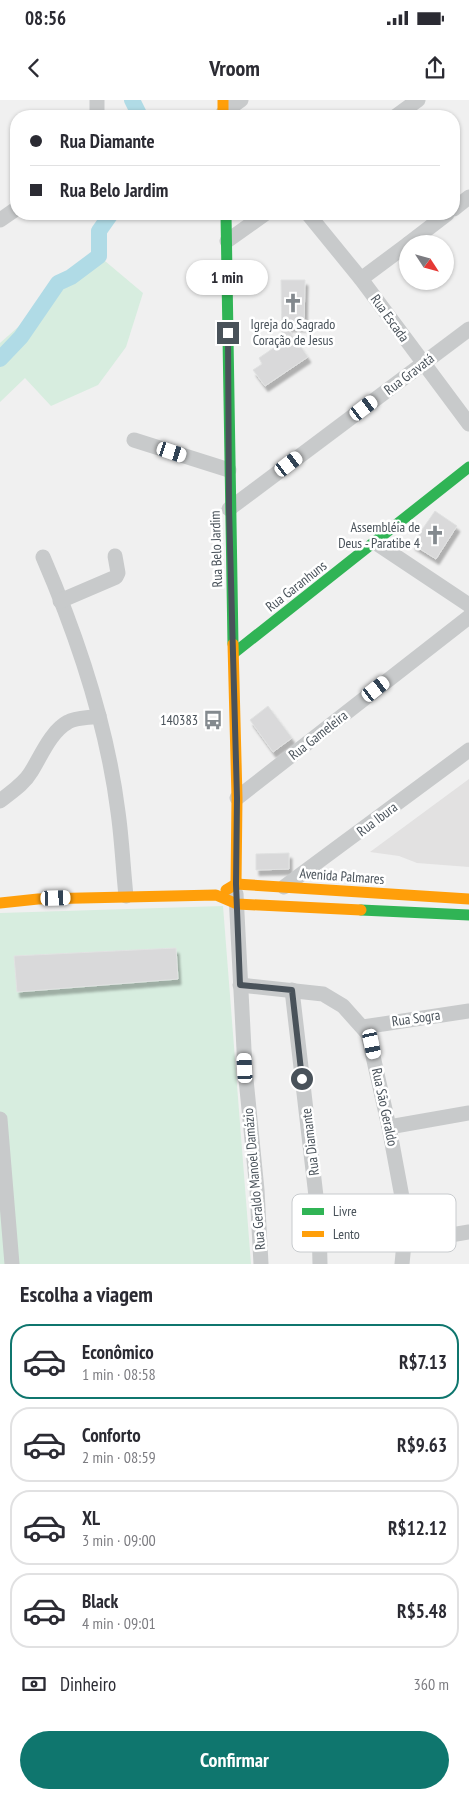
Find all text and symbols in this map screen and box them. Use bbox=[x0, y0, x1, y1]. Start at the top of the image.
text: 08:56 bbox=[25, 6, 66, 30]
icon: back bbox=[20, 54, 48, 82]
text: Vroom bbox=[209, 54, 260, 82]
icon: share bbox=[421, 54, 449, 82]
text: Rua Diamante bbox=[60, 129, 155, 153]
text: Rua Belo Jardim bbox=[60, 178, 168, 202]
north arrow bbox=[399, 235, 454, 290]
map controls bbox=[399, 235, 454, 290]
callout: 1 min bbox=[187, 260, 269, 296]
text: 1 min bbox=[211, 267, 243, 287]
street label: Rua Escada bbox=[367, 291, 413, 345]
church icon: Igreja do Sagrado Coração de Jesus bbox=[282, 292, 304, 314]
place label: Igreja do Sagrado Coração de Jesus bbox=[251, 315, 335, 349]
route end bbox=[217, 322, 239, 344]
street label: Rua Gravatá bbox=[380, 349, 438, 399]
car bbox=[347, 393, 380, 423]
car bbox=[155, 440, 188, 464]
car bbox=[272, 449, 305, 479]
street label: Rua Belo Jardim bbox=[206, 510, 226, 588]
place label: Assembléia de Deus - Paratibe 4 bbox=[338, 518, 421, 552]
church icon: Assembléia de Deus - Paratibe 4 bbox=[424, 524, 446, 546]
street label: Rua Garanhuns bbox=[262, 556, 330, 615]
car bbox=[359, 674, 392, 704]
street label: Rua Gameleira bbox=[285, 706, 351, 764]
bus stop icon: 140383 bbox=[202, 709, 224, 731]
place label: 140383 bbox=[160, 711, 198, 729]
street label: Rua Ibura bbox=[353, 798, 401, 840]
street label: Avenida Palmares bbox=[299, 864, 385, 888]
car bbox=[40, 890, 71, 906]
street label: Rua Sogra bbox=[391, 1006, 441, 1030]
car bbox=[361, 1028, 382, 1060]
car bbox=[236, 1053, 253, 1083]
street label: Rua São Geraldo bbox=[368, 1066, 402, 1148]
route start bbox=[291, 1068, 313, 1090]
street label: Rua Geraldo Manoel Damázio bbox=[239, 1107, 269, 1251]
street label: Rua Diamante bbox=[297, 1107, 323, 1177]
legend bbox=[292, 1194, 456, 1252]
text: Livre bbox=[333, 1202, 357, 1220]
text: Lento bbox=[333, 1225, 360, 1243]
text: Escolha a viagem bbox=[20, 1280, 153, 1308]
icon: car bbox=[22, 1339, 67, 1384]
text: Econômico bbox=[82, 1340, 154, 1364]
text: R$7.13 bbox=[399, 1350, 447, 1374]
text: 1 min · 08:58 bbox=[82, 1364, 156, 1384]
icon: car bbox=[22, 1422, 67, 1467]
text: Conforto bbox=[82, 1423, 141, 1447]
text: R$9.63 bbox=[397, 1433, 447, 1457]
text: 2 min · 08:59 bbox=[82, 1447, 156, 1467]
icon: car bbox=[22, 1505, 67, 1550]
text: XL bbox=[82, 1506, 100, 1530]
text: R$12.12 bbox=[388, 1516, 447, 1540]
text: 3 min · 09:00 bbox=[82, 1530, 156, 1550]
icon: car bbox=[22, 1588, 67, 1633]
text: Black bbox=[82, 1589, 118, 1613]
text: R$5.48 bbox=[397, 1599, 447, 1623]
text: 4 min · 09:01 bbox=[82, 1613, 156, 1633]
icon: cash bbox=[20, 1670, 48, 1698]
text: Dinheiro bbox=[60, 1672, 116, 1696]
text: 360 m bbox=[414, 1674, 449, 1694]
button: Confirmar bbox=[20, 1731, 449, 1789]

